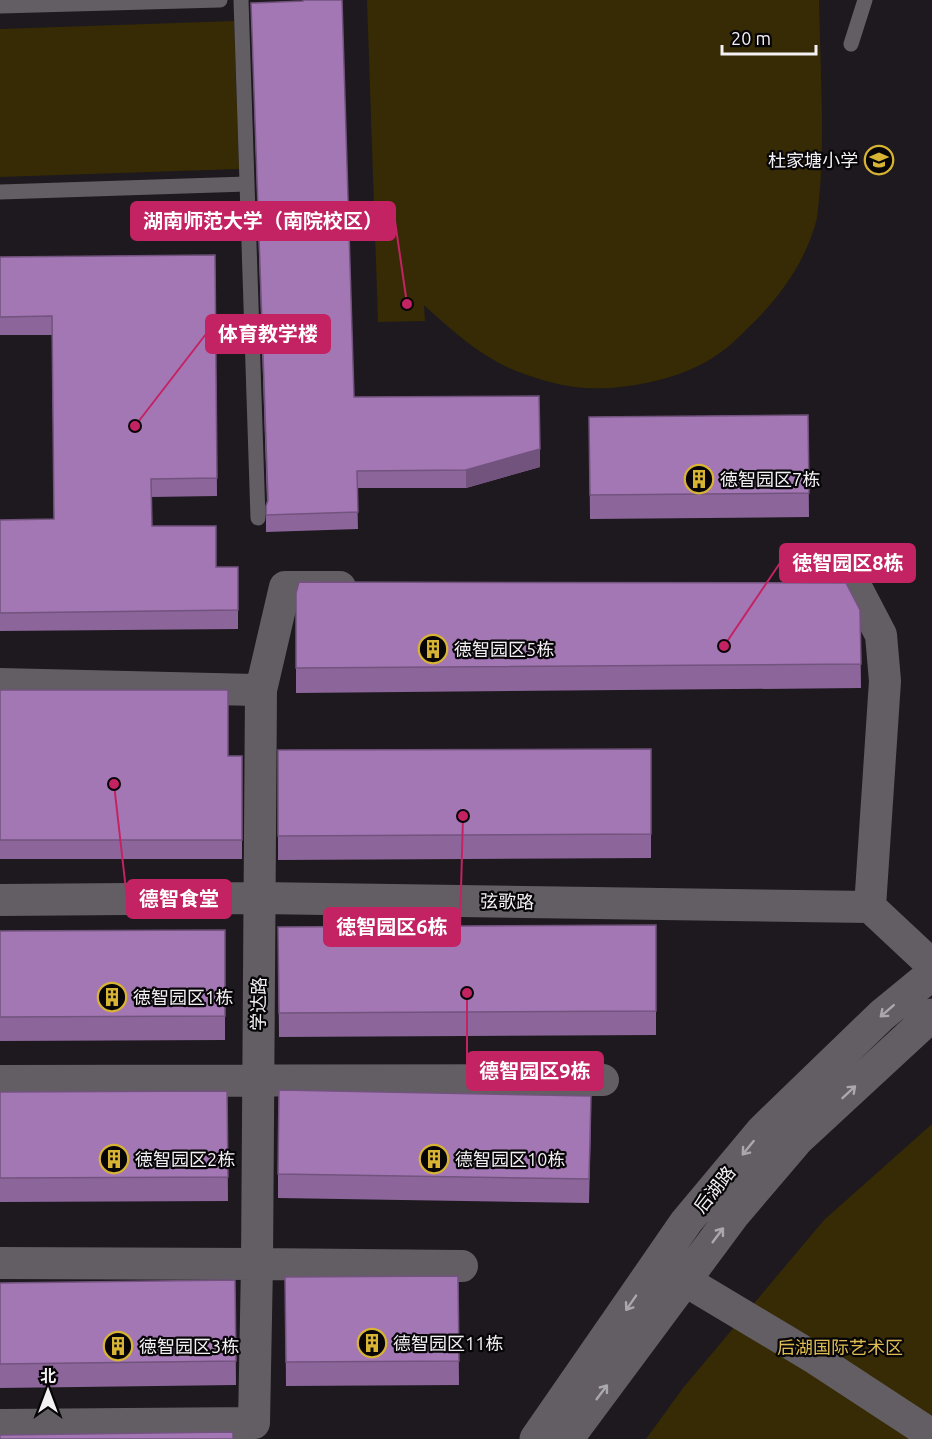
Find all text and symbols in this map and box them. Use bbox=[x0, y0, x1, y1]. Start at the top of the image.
scale bar bbox=[722, 18, 816, 56]
text: 20 m bbox=[731, 28, 771, 48]
school or university icon: 杜家塘小学 bbox=[863, 144, 895, 176]
place label: 杜家塘小学 bbox=[768, 150, 858, 170]
callout: 湖南师范大学（南院校区） bbox=[131, 202, 395, 240]
text: 湖南师范大学（南院校区） bbox=[143, 209, 383, 232]
callout: 体育教学楼 bbox=[206, 315, 330, 353]
text: 体育教学楼 bbox=[218, 322, 318, 345]
building icon: 徳智园区7栋 bbox=[683, 463, 715, 495]
place label: 徳智园区7栋 bbox=[720, 469, 820, 489]
callout: 徳智园区8栋 bbox=[780, 544, 915, 582]
text: 徳智园区8栋 bbox=[792, 551, 904, 574]
building icon: 徳智园区5栋 bbox=[417, 633, 449, 665]
place label: 徳智园区5栋 bbox=[454, 639, 554, 659]
callout: 德智食堂 bbox=[127, 880, 231, 918]
text: 德智食堂 bbox=[139, 887, 219, 910]
street label: 弦歌路 bbox=[480, 891, 534, 911]
callout: 徳智园区6栋 bbox=[324, 908, 460, 946]
text: 徳智园区6栋 bbox=[336, 915, 448, 938]
street label: 学达路 bbox=[248, 977, 268, 1031]
building icon: 徳智园区1栋 bbox=[96, 981, 128, 1013]
place label: 徳智园区1栋 bbox=[133, 987, 233, 1007]
one-way arrow bbox=[880, 1004, 895, 1018]
callout: 德智园区9栋 bbox=[467, 1052, 603, 1090]
text: 德智园区9栋 bbox=[479, 1059, 591, 1082]
one-way arrow bbox=[842, 1085, 857, 1099]
one-way arrow bbox=[742, 1139, 755, 1155]
building icon: 徳智园区2栋 bbox=[98, 1143, 130, 1175]
building icon: 德智园区10栋 bbox=[418, 1143, 450, 1175]
place label: 徳智园区2栋 bbox=[135, 1149, 235, 1169]
place label: 德智园区10栋 bbox=[455, 1149, 565, 1169]
street label: 后湖路 bbox=[689, 1162, 739, 1216]
one-way arrow bbox=[711, 1228, 724, 1244]
one-way arrow bbox=[625, 1294, 637, 1311]
building icon: 德智园区11栋 bbox=[356, 1327, 388, 1359]
building icon: 徳智园区3栋 bbox=[102, 1330, 134, 1362]
place label: 德智园区11栋 bbox=[393, 1333, 503, 1353]
place label: 徳智园区3栋 bbox=[139, 1336, 239, 1356]
park label: 后湖国际艺术区 bbox=[777, 1337, 903, 1357]
north arrow bbox=[18, 1361, 78, 1421]
text: 北 bbox=[40, 1367, 56, 1385]
one-way arrow bbox=[596, 1385, 608, 1401]

